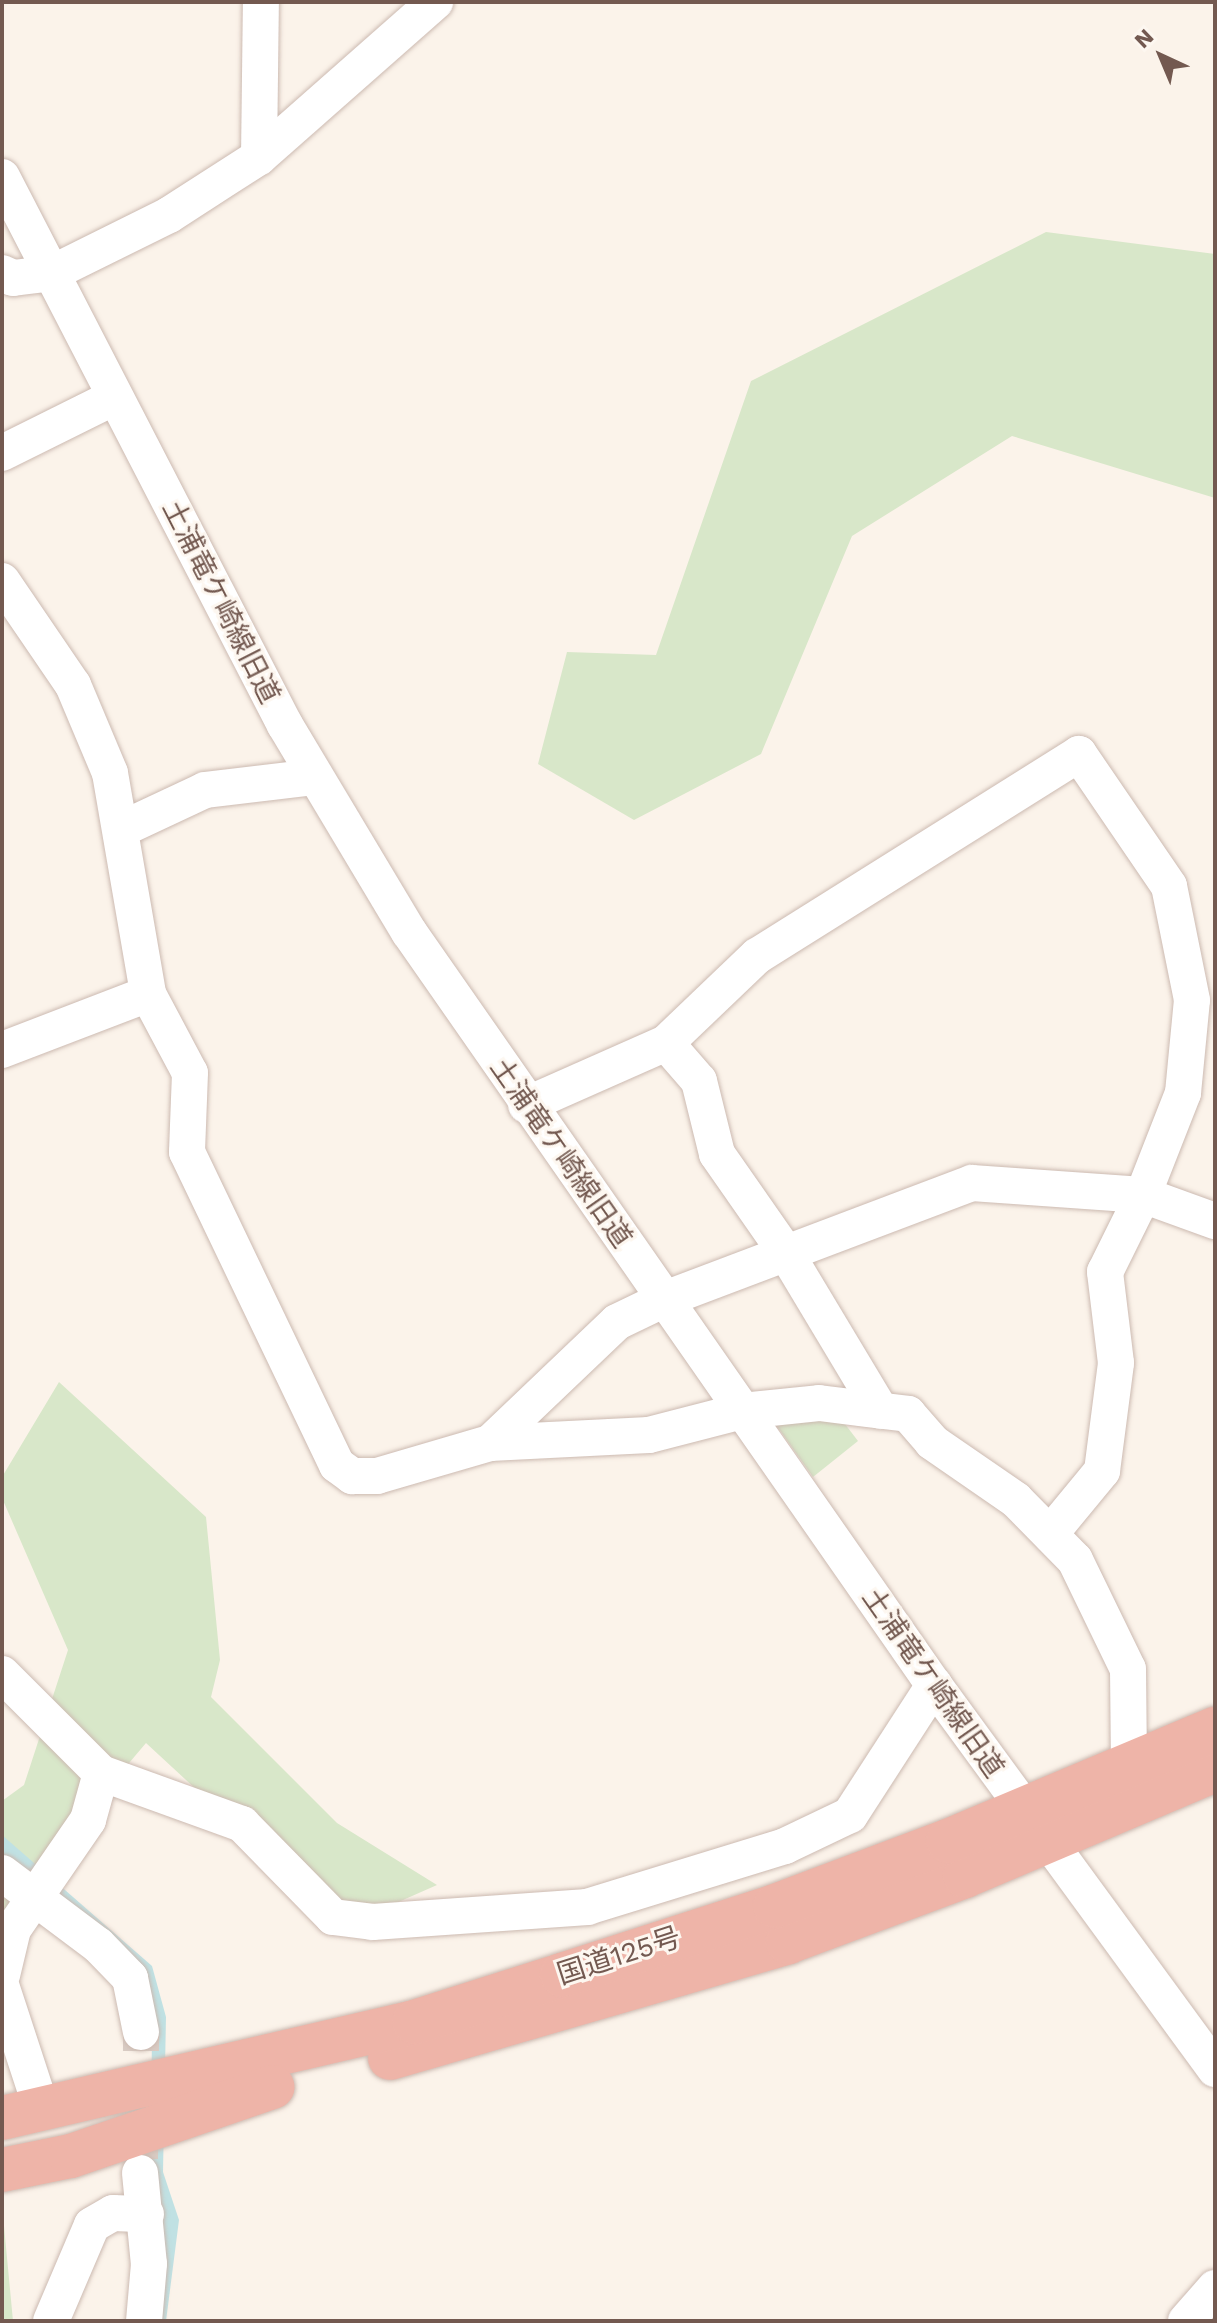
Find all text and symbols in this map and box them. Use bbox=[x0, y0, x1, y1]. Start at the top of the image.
north arrow bbox=[1121, 16, 1201, 96]
text: N bbox=[1129, 24, 1159, 53]
street label: 土浦竜ケ崎線旧道 bbox=[155, 495, 287, 709]
street label: 土浦竜ケ崎線旧道 bbox=[483, 1052, 639, 1254]
street label: 土浦竜ケ崎線旧道 bbox=[855, 1582, 1011, 1784]
street label: 国道125号 bbox=[553, 1920, 685, 1992]

